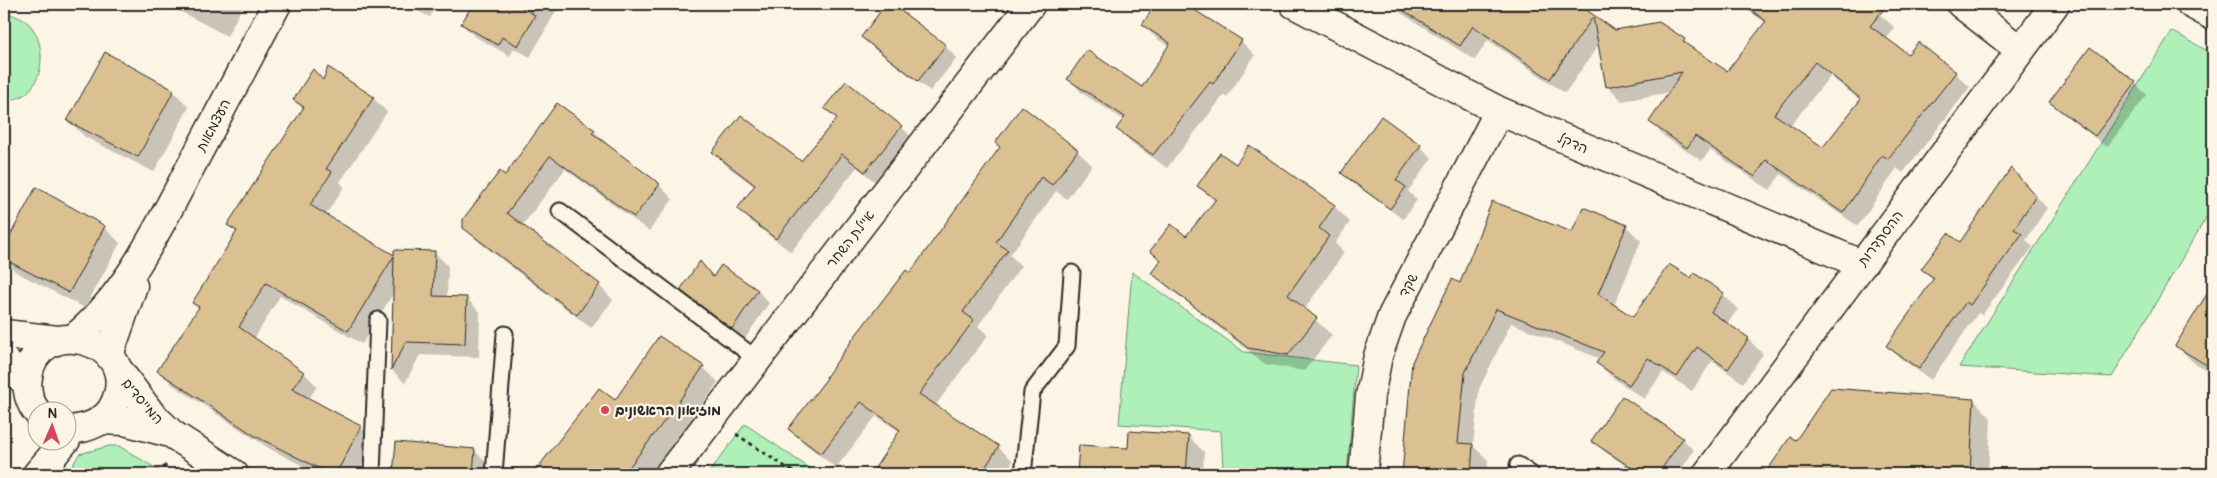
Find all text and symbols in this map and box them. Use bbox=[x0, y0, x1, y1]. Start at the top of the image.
street label: העצמאות bbox=[192, 96, 234, 155]
street label: הדקל bbox=[1555, 129, 1591, 157]
street label: איילת השחר bbox=[823, 207, 878, 271]
street label: ההסתדרות bbox=[1853, 207, 1907, 270]
street label: שקד bbox=[1395, 270, 1422, 300]
street label: המייסדים bbox=[118, 375, 167, 428]
north arrow bbox=[28, 400, 78, 450]
place label: מוזיאון הראשונים bbox=[615, 402, 721, 419]
marker: מוזיאון הראשונים bbox=[599, 404, 611, 416]
text: N bbox=[47, 405, 57, 422]

